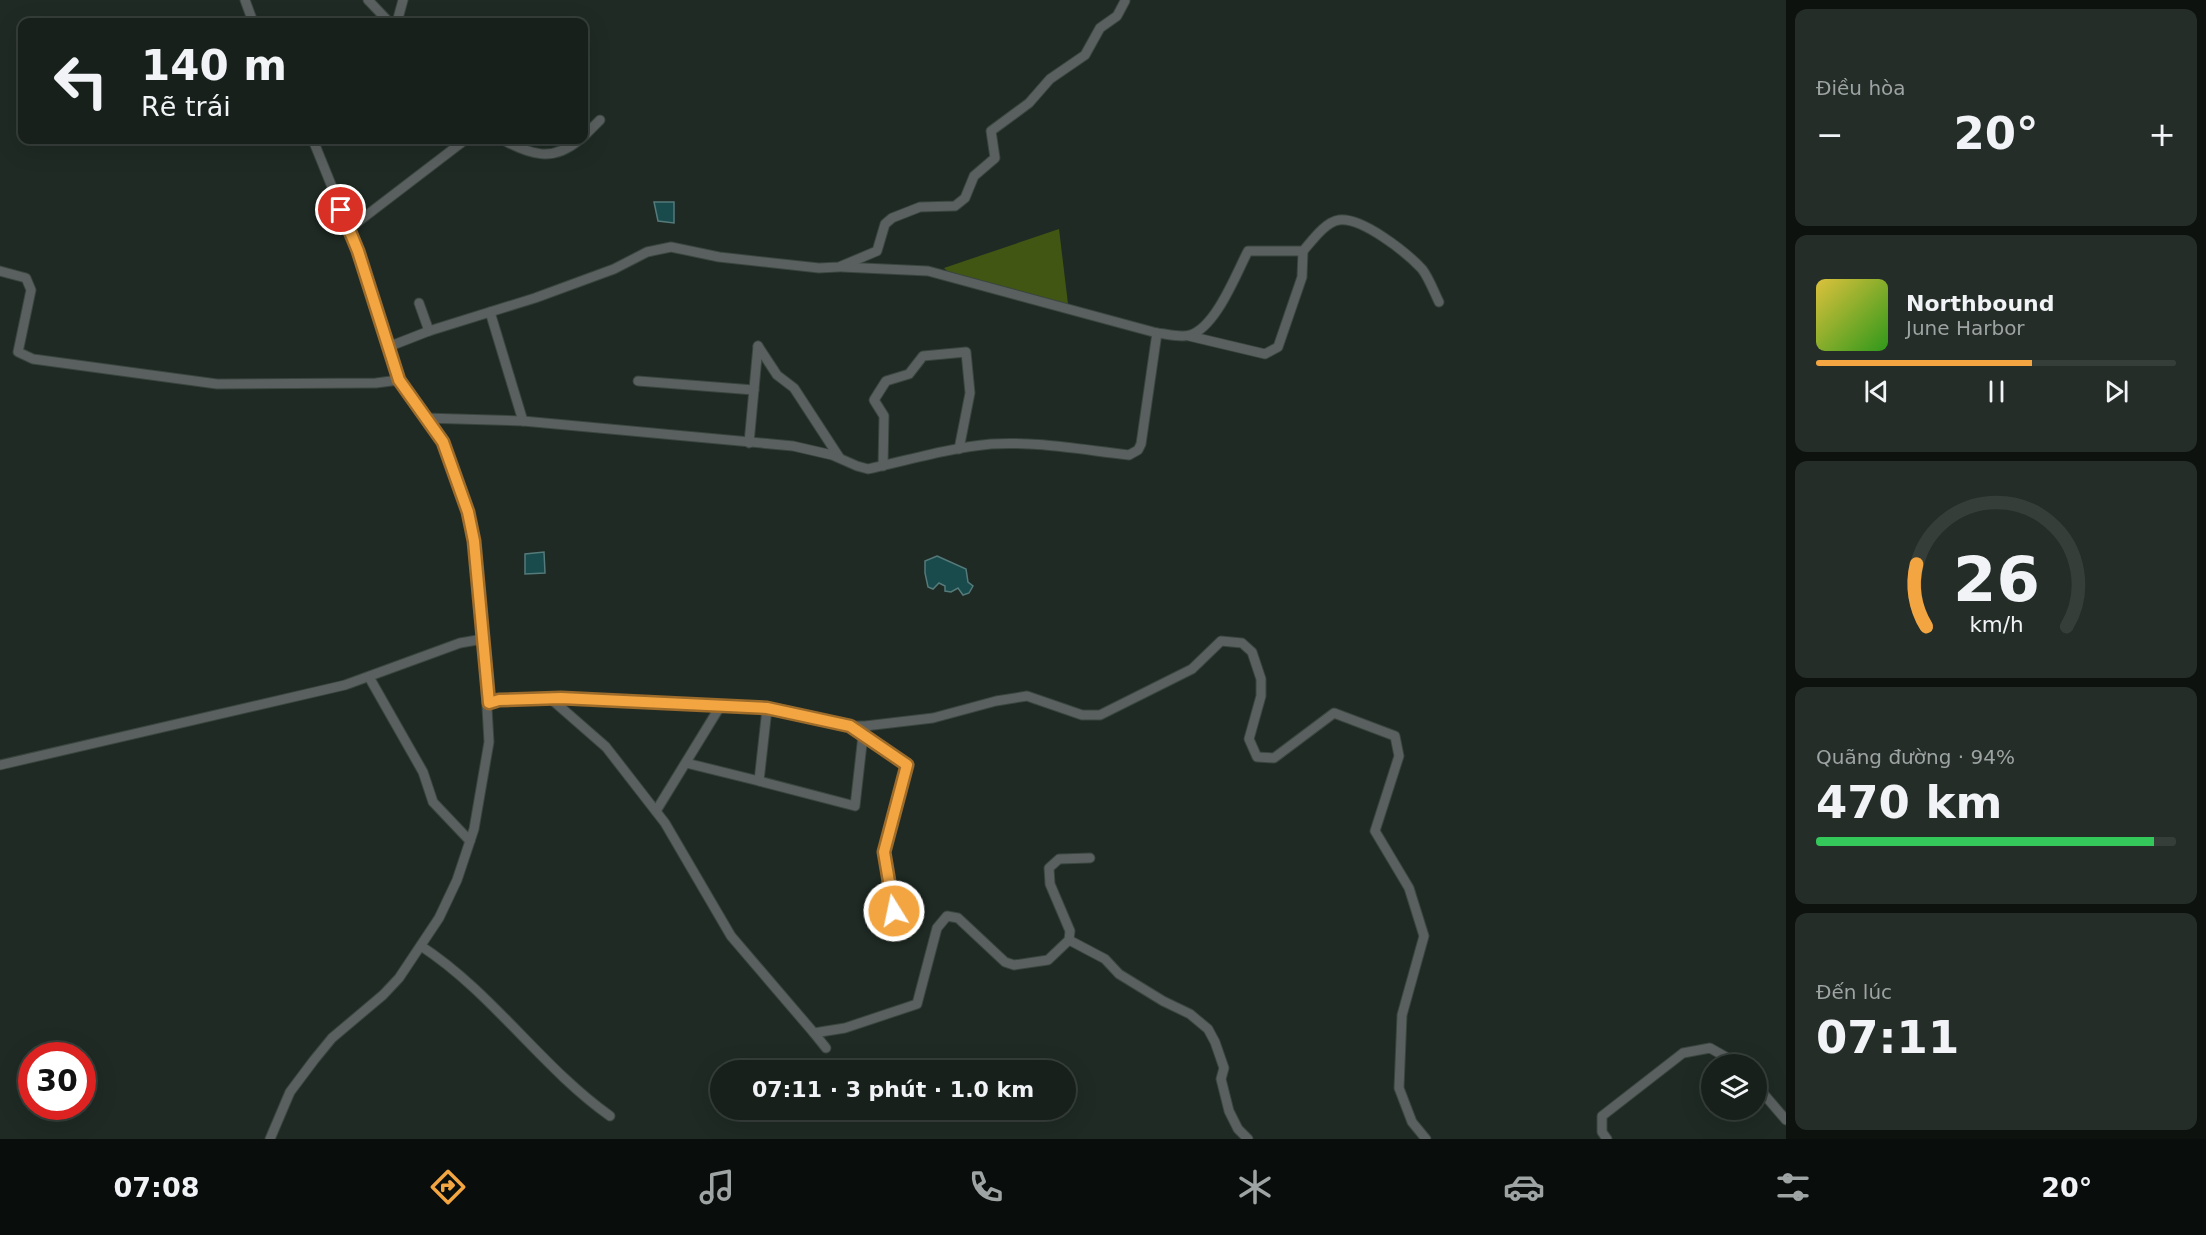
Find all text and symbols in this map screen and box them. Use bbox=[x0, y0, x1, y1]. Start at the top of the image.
text: 140 m bbox=[141, 41, 287, 90]
icon: left bbox=[42, 42, 120, 120]
text: Điều hòa bbox=[1816, 76, 1906, 100]
text: Rẽ trái bbox=[141, 91, 231, 122]
text: 20° bbox=[1953, 107, 2039, 160]
text: − bbox=[1816, 115, 1844, 154]
text: + bbox=[2148, 115, 2176, 154]
pin bbox=[315, 184, 366, 235]
icon: arrive bbox=[324, 193, 357, 226]
text: Northbound bbox=[1906, 291, 2055, 316]
text: June Harbor bbox=[1906, 316, 2025, 340]
icon: previous bbox=[1860, 375, 1893, 408]
icon: pause bbox=[1980, 375, 2013, 408]
icon: next bbox=[2100, 375, 2133, 408]
text: 26 bbox=[1953, 543, 2039, 616]
text: km/h bbox=[1969, 612, 2023, 637]
text: Quãng đường · 94% bbox=[1816, 745, 2015, 769]
text: 470 km bbox=[1816, 776, 2002, 829]
position arrow bbox=[862, 879, 926, 943]
text: Đến lúc bbox=[1816, 980, 1892, 1004]
text: 07:11 bbox=[1816, 1011, 1959, 1064]
speed limit sign: 30 bbox=[18, 1042, 96, 1120]
map controls bbox=[1701, 1054, 1767, 1120]
button: layers bbox=[1701, 1054, 1767, 1120]
text: 07:11 · 3 phút · 1.0 km bbox=[752, 1077, 1034, 1102]
icon: directions bbox=[427, 1166, 469, 1208]
icon: music bbox=[696, 1166, 738, 1208]
icon: phone bbox=[965, 1166, 1007, 1208]
icon: climate bbox=[1234, 1166, 1276, 1208]
icon: car bbox=[1503, 1166, 1545, 1208]
icon: filters bbox=[1772, 1166, 1814, 1208]
text: 07:08 bbox=[114, 1172, 200, 1203]
text: 20° bbox=[2041, 1172, 2092, 1203]

